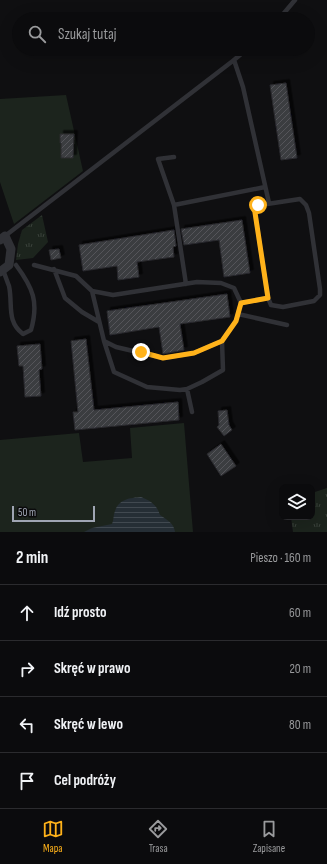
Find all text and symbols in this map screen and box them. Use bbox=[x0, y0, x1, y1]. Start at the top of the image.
search box bbox=[12, 12, 315, 56]
icon: search bbox=[26, 23, 48, 45]
text: Szukaj tutaj bbox=[58, 25, 116, 44]
route start bbox=[249, 196, 267, 214]
route end bbox=[132, 343, 150, 361]
map controls bbox=[279, 484, 315, 520]
button: layers bbox=[279, 484, 315, 520]
scale bar bbox=[12, 504, 95, 523]
text: 50 m bbox=[18, 506, 36, 519]
text: 2 min bbox=[16, 548, 48, 568]
text: Pieszo · 160 m bbox=[250, 550, 311, 566]
icon: ahead bbox=[16, 602, 38, 624]
text: Idź prosto bbox=[54, 603, 107, 622]
text: 60 m bbox=[289, 605, 311, 621]
icon: right bbox=[16, 658, 38, 680]
text: Skręć w prawo bbox=[54, 659, 131, 678]
text: 20 m bbox=[289, 661, 311, 677]
icon: left bbox=[16, 714, 38, 736]
text: Skręć w lewo bbox=[54, 715, 123, 734]
text: 80 m bbox=[289, 717, 311, 733]
icon: arrive bbox=[16, 770, 38, 792]
text: Cel podróży bbox=[54, 771, 116, 790]
tab: Mapa bbox=[42, 818, 64, 855]
tab: Trasa bbox=[147, 818, 169, 855]
tab: Zapisane bbox=[253, 818, 285, 855]

